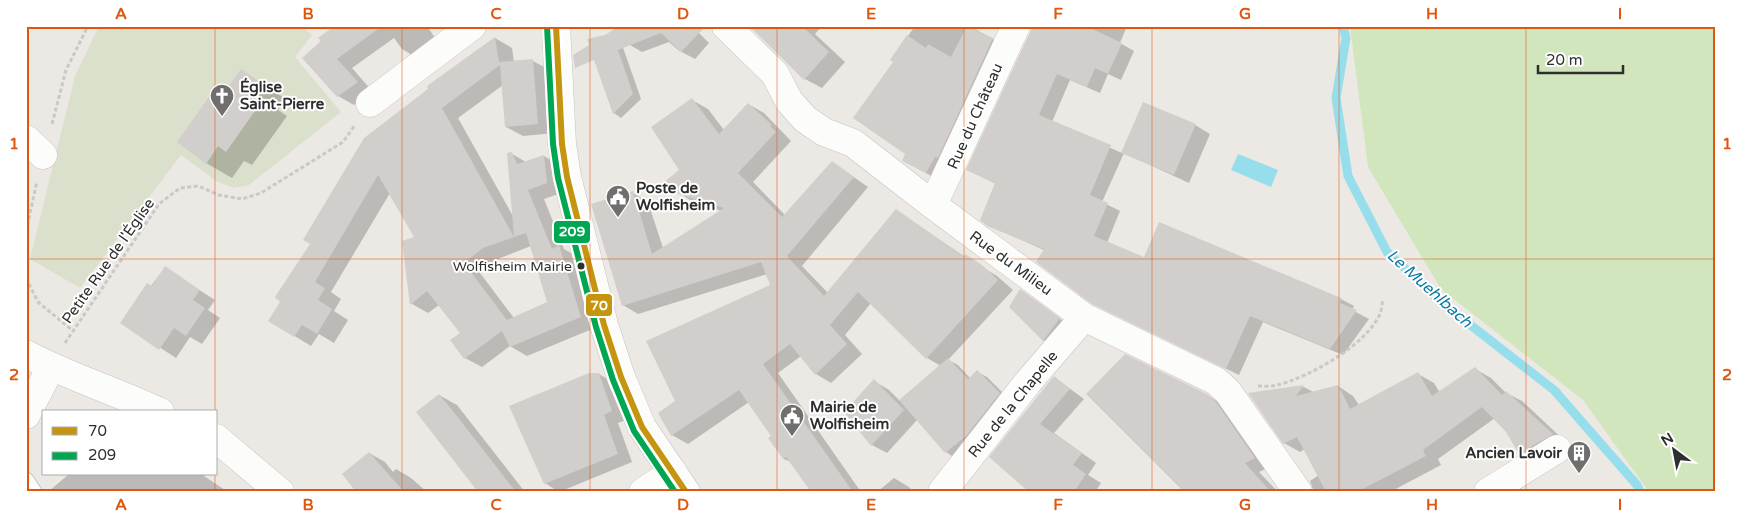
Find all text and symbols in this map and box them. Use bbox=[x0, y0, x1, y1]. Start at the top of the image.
text: A bbox=[115, 4, 127, 24]
text: B bbox=[302, 4, 314, 24]
text: C bbox=[490, 4, 502, 24]
text: D bbox=[677, 4, 689, 24]
text: E bbox=[866, 4, 876, 24]
text: F bbox=[1053, 4, 1063, 24]
text: G bbox=[1239, 4, 1251, 24]
text: H bbox=[1426, 4, 1438, 24]
text: I bbox=[1618, 4, 1622, 24]
scale bar bbox=[1538, 42, 1624, 74]
text: 20 m bbox=[1546, 51, 1583, 69]
street label: Rue du Château bbox=[944, 60, 1006, 172]
place label: Église Saint-Pierre bbox=[240, 77, 325, 113]
church icon: Église Saint-Pierre bbox=[209, 83, 235, 117]
text: 1 bbox=[9, 134, 19, 154]
text: 1 bbox=[1722, 134, 1732, 154]
place label: Poste de Wolfisheim bbox=[636, 179, 715, 214]
public building icon: Poste de Wolfisheim bbox=[605, 184, 631, 218]
street label: Petite Rue de l'Église bbox=[58, 195, 158, 327]
line badge: 209 bbox=[553, 220, 591, 244]
text: 209 bbox=[559, 223, 585, 240]
street label: Rue du Milieu bbox=[966, 227, 1056, 299]
water label: Le Muehlbach bbox=[1383, 245, 1477, 333]
place label: Wolfisheim Mairie bbox=[453, 258, 572, 275]
marker: Wolfisheim Mairie bbox=[576, 261, 586, 271]
line badge: 70 bbox=[585, 293, 613, 317]
text: 70 bbox=[590, 297, 608, 314]
street label: Rue de la Chapelle bbox=[964, 347, 1062, 461]
text: 2 bbox=[9, 365, 19, 385]
text: 2 bbox=[1722, 365, 1732, 385]
place label: Mairie de Wolfisheim bbox=[810, 398, 889, 433]
public building icon: Mairie de Wolfisheim bbox=[779, 403, 805, 437]
legend bbox=[42, 410, 218, 476]
text: 70 bbox=[88, 422, 107, 440]
north arrow bbox=[1648, 426, 1698, 476]
text: N bbox=[1658, 429, 1677, 450]
building icon: Ancien Lavoir bbox=[1566, 440, 1592, 474]
place label: Ancien Lavoir bbox=[1465, 444, 1562, 462]
text: 209 bbox=[88, 446, 116, 464]
text: A bbox=[115, 495, 127, 515]
text: B bbox=[302, 495, 314, 515]
text: C bbox=[490, 495, 502, 515]
text: D bbox=[677, 495, 689, 515]
text: E bbox=[866, 495, 876, 515]
text: F bbox=[1053, 495, 1063, 515]
text: G bbox=[1239, 495, 1251, 515]
text: H bbox=[1426, 495, 1438, 515]
text: I bbox=[1618, 495, 1622, 515]

